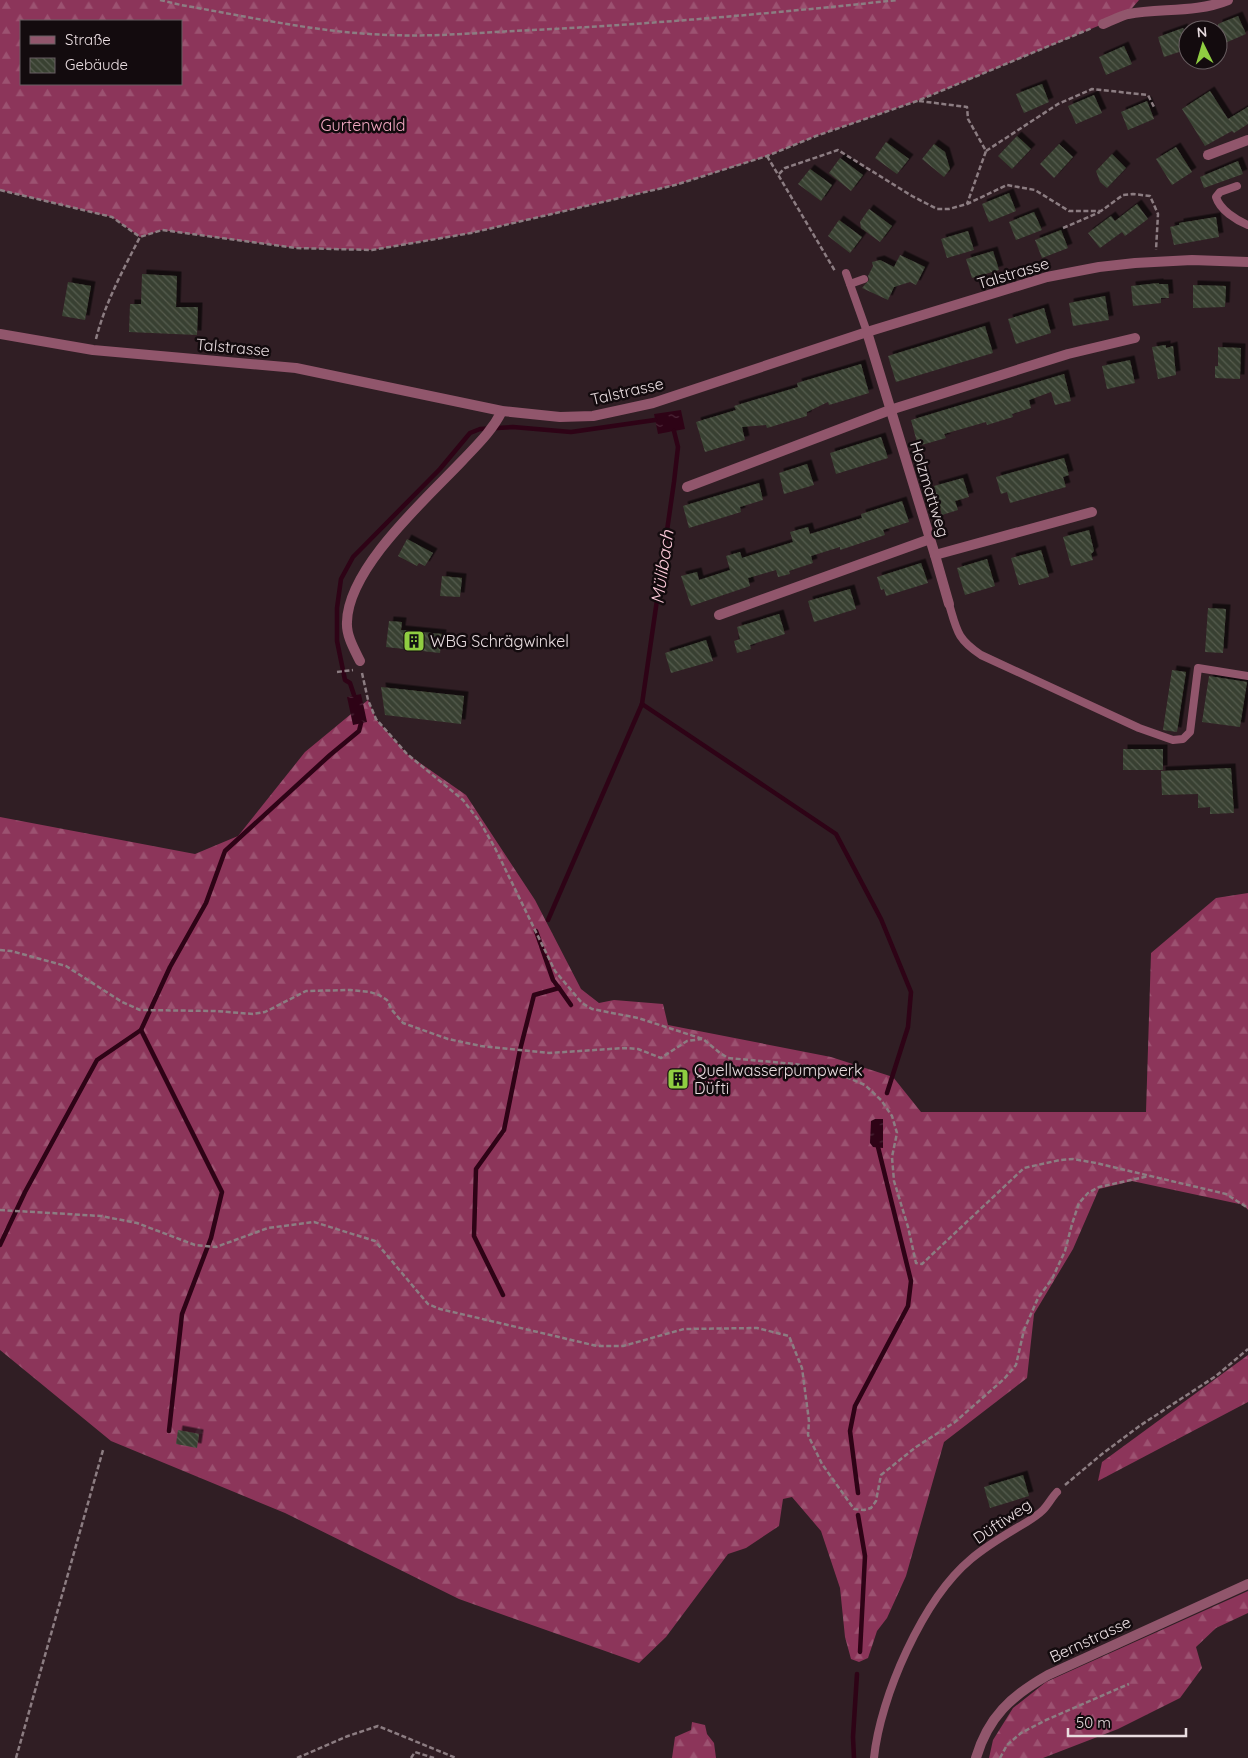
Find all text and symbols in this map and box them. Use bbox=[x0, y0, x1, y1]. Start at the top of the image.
legend bbox=[20, 20, 182, 85]
north arrow bbox=[1178, 20, 1228, 70]
text: N bbox=[1196, 23, 1208, 41]
text: Straße bbox=[65, 30, 111, 49]
text: Gebäude bbox=[65, 55, 128, 74]
park label: Gurtenwald bbox=[320, 115, 406, 135]
street label: Talstrasse bbox=[975, 253, 1051, 293]
street label: Talstrasse bbox=[195, 334, 271, 360]
street label: Talstrasse bbox=[589, 373, 665, 409]
street label: Holzmattweg bbox=[906, 439, 954, 539]
water label: Mülibach bbox=[645, 528, 679, 605]
building icon: WBG Schrägwinkel bbox=[402, 629, 426, 653]
place label: WBG Schrägwinkel bbox=[430, 631, 569, 651]
place label: Quellwasserpumpwerk Düfti bbox=[694, 1060, 863, 1098]
building icon: Quellwasserpumpwerk Düfti bbox=[666, 1067, 690, 1091]
street label: Düftiweg bbox=[969, 1494, 1035, 1548]
street label: Bernstrasse bbox=[1046, 1611, 1134, 1667]
scale bar bbox=[1068, 1706, 1186, 1738]
text: 50 m bbox=[1076, 1713, 1111, 1732]

